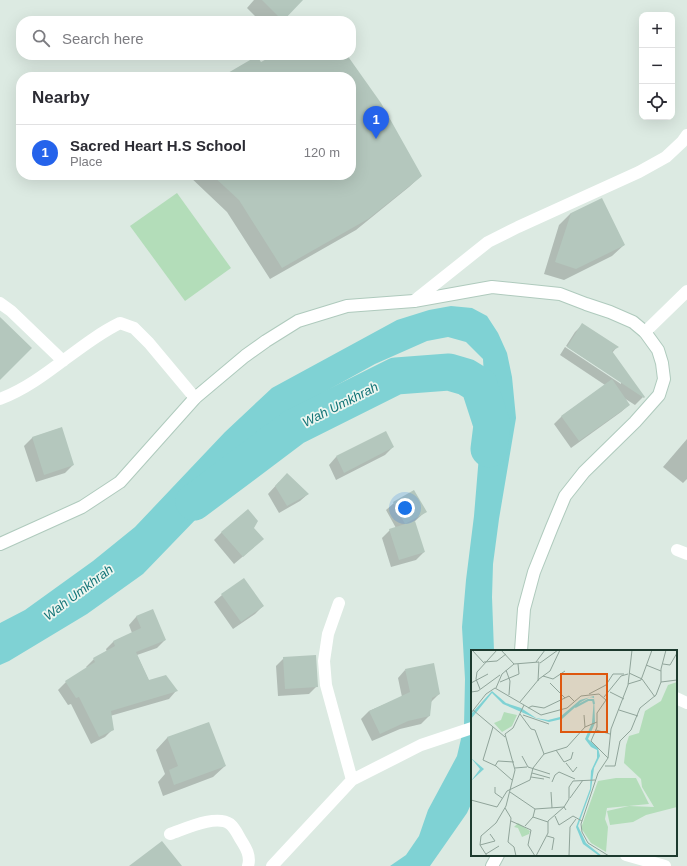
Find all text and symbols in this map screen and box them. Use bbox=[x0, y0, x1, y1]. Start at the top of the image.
map controls bbox=[639, 12, 675, 120]
button: + bbox=[639, 12, 675, 48]
search box bbox=[16, 16, 356, 60]
icon: search bbox=[30, 27, 52, 49]
text: Search here bbox=[62, 30, 144, 47]
button: − bbox=[639, 48, 675, 84]
button: locate bbox=[639, 84, 675, 120]
text: Nearby bbox=[32, 88, 90, 107]
pin: 1 bbox=[363, 106, 389, 139]
text: Sacred Heart H.S School bbox=[70, 137, 246, 154]
text: 1 bbox=[41, 145, 49, 160]
text: 120 m bbox=[304, 145, 340, 160]
text: Place bbox=[70, 154, 103, 169]
water label: Wah Umkhrah bbox=[300, 379, 381, 430]
your location bbox=[395, 498, 415, 518]
water label: Wah Umkhrah bbox=[41, 561, 116, 623]
inset map bbox=[471, 650, 677, 856]

